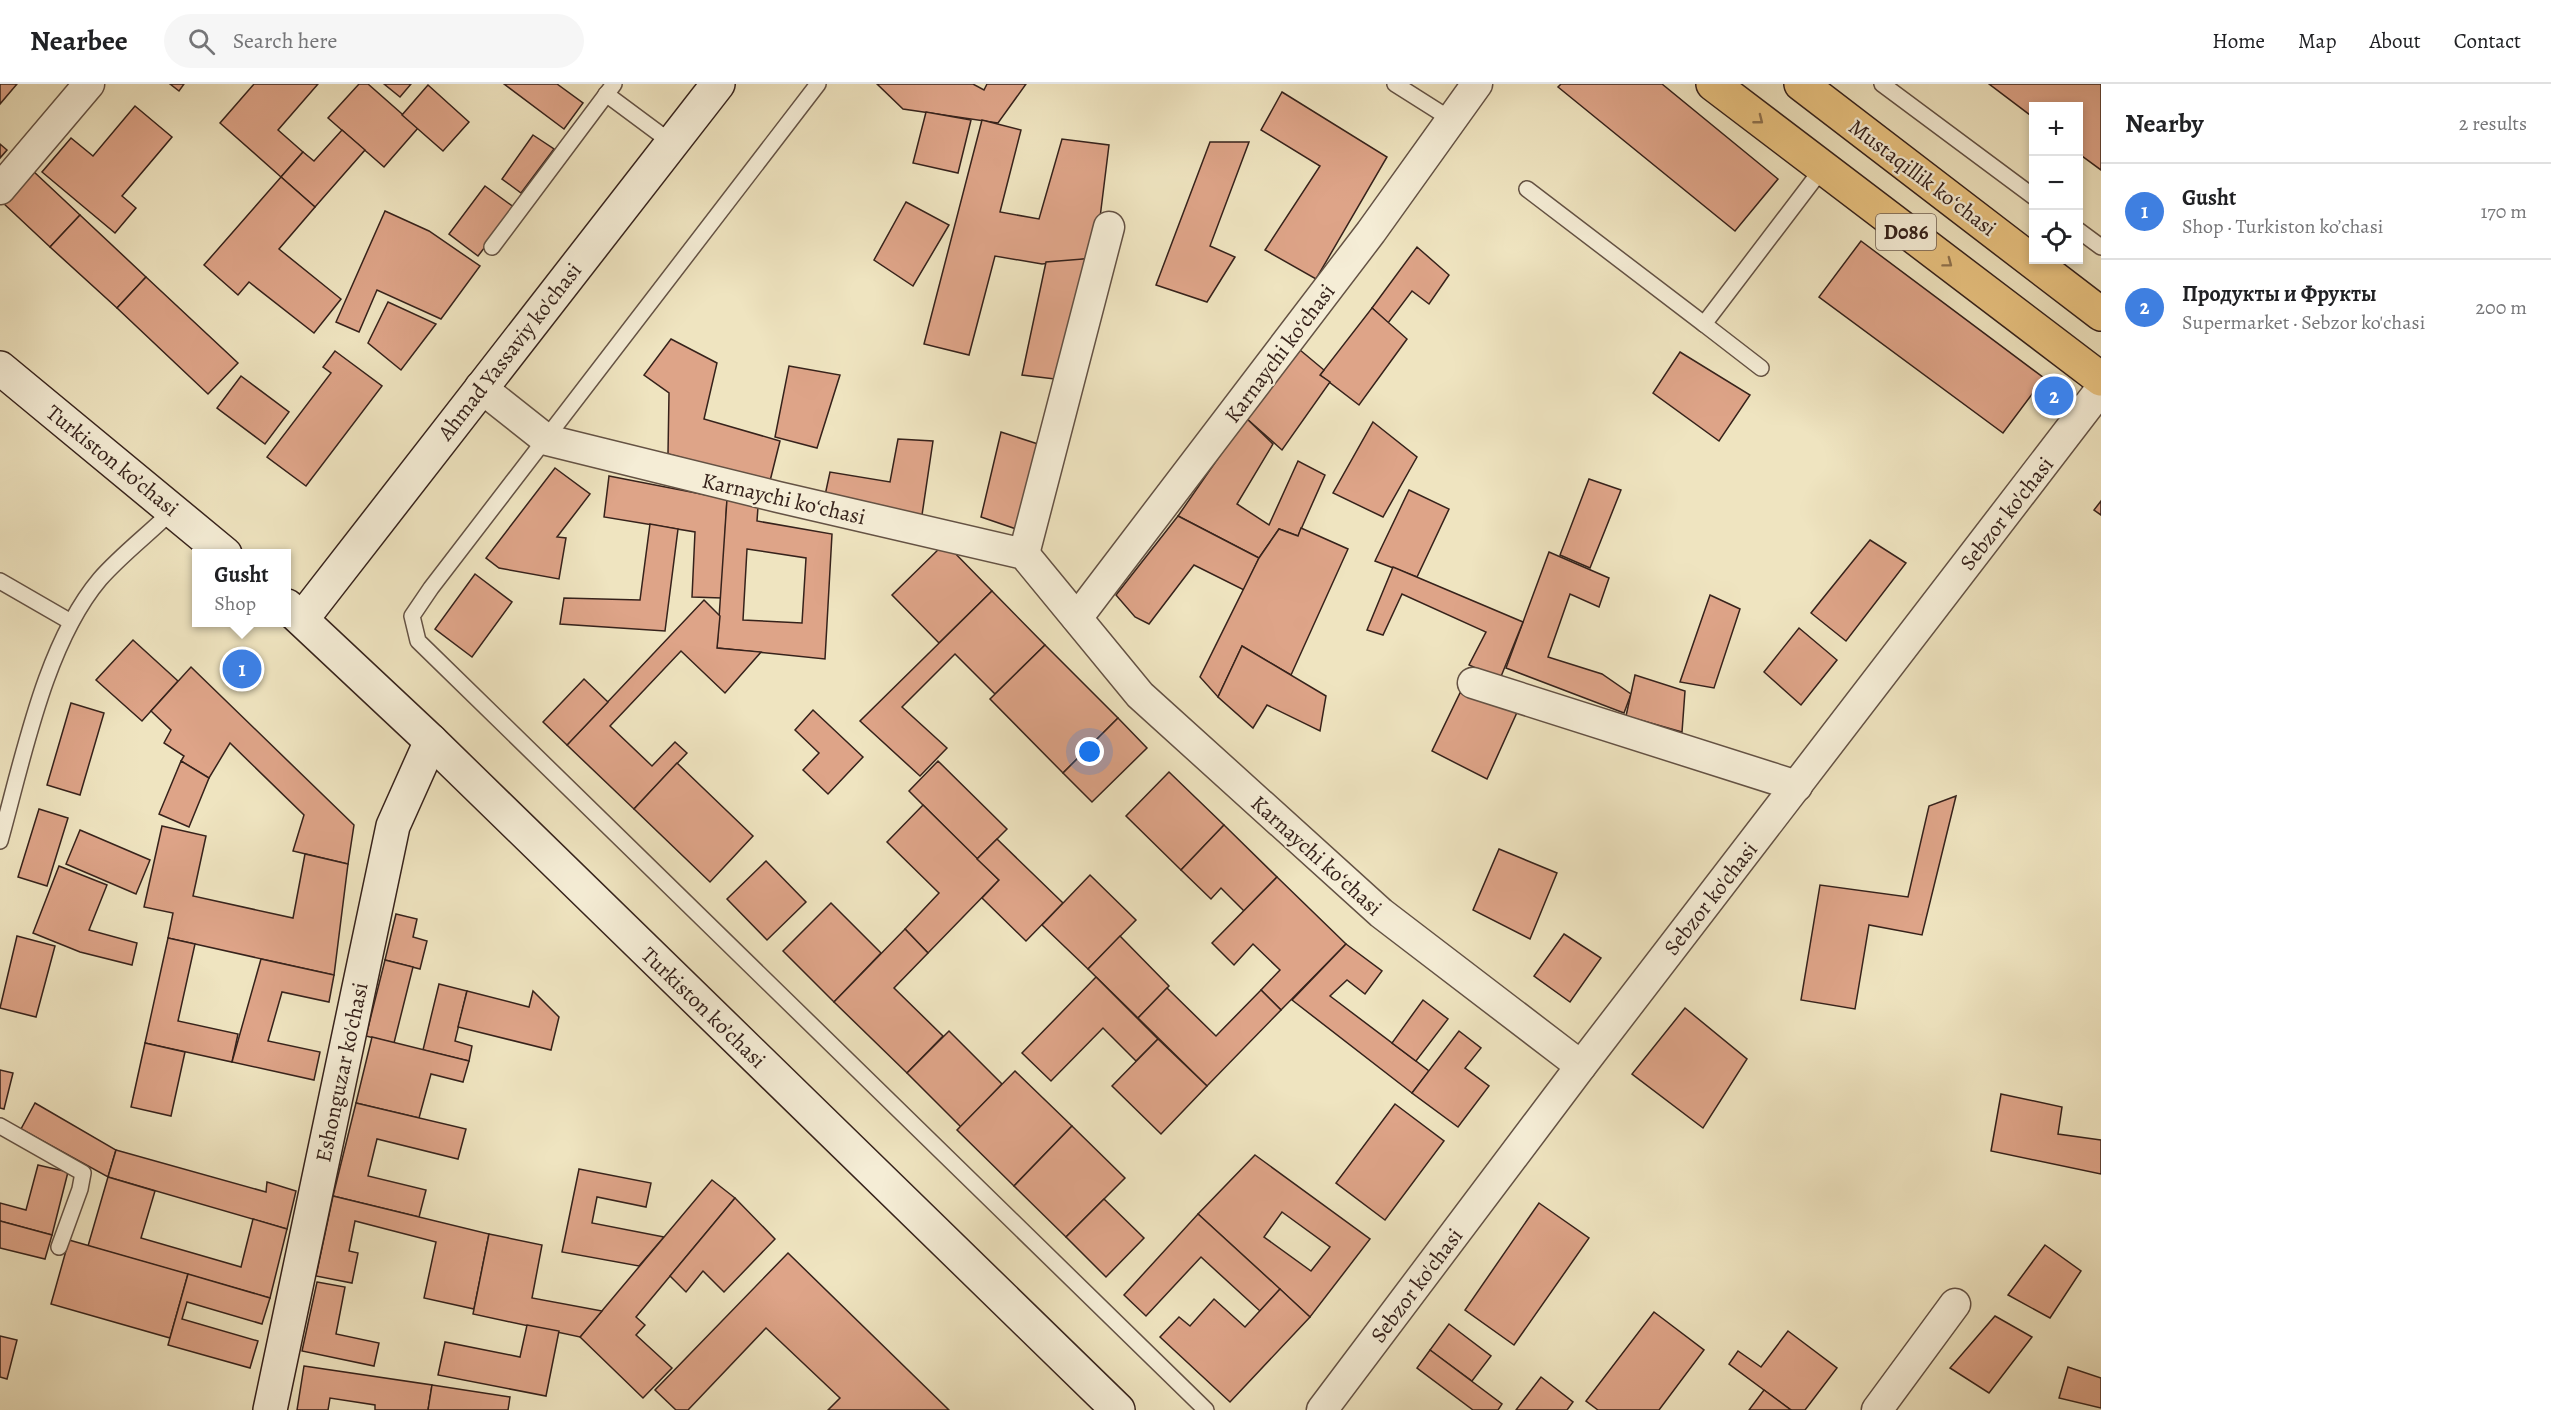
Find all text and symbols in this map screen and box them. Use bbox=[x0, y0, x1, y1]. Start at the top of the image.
search box bbox=[164, 14, 584, 68]
text: Nearbee bbox=[30, 22, 128, 60]
icon: search bbox=[185, 25, 218, 58]
text: Search here bbox=[233, 26, 337, 56]
text: Home bbox=[2212, 27, 2265, 55]
text: Map bbox=[2298, 27, 2336, 55]
text: About bbox=[2369, 27, 2421, 55]
text: Contact bbox=[2454, 27, 2521, 55]
map controls bbox=[2029, 102, 2083, 264]
button: + bbox=[2029, 102, 2083, 156]
text: Nearby bbox=[2125, 106, 2204, 141]
text: 2 results bbox=[2459, 110, 2527, 137]
one-way arrow bbox=[1752, 112, 1763, 123]
street label: Mustaqillik koʻchasi bbox=[1842, 112, 2002, 243]
button: − bbox=[2029, 156, 2083, 210]
text: Gusht bbox=[2182, 183, 2236, 213]
text: 1 bbox=[2141, 198, 2148, 225]
text: 170 m bbox=[2481, 198, 2527, 225]
button: locate bbox=[2029, 210, 2083, 264]
text: Shop · Turkiston ko’chasi bbox=[2182, 213, 2383, 240]
road number: D086 bbox=[1876, 214, 1936, 250]
one-way arrow bbox=[1941, 256, 1952, 267]
street label: Ahmad Yassaviy ko'chasi bbox=[430, 257, 589, 447]
street label: Karnaychi koʻchasi bbox=[1218, 278, 1342, 429]
text: Продукты и Фрукты bbox=[2182, 279, 2377, 309]
text: 2 bbox=[2140, 294, 2149, 321]
text: 200 m bbox=[2476, 294, 2527, 321]
text: Supermarket · Sebzor ko'chasi bbox=[2182, 309, 2425, 336]
pin: 2 bbox=[2034, 374, 2074, 418]
street label: Turkiston ko’chasi bbox=[40, 398, 185, 524]
street label: Sebzor ko'chasi bbox=[1953, 451, 2061, 577]
street label: Karnaychi koʻchasi bbox=[699, 466, 868, 532]
popup bbox=[192, 549, 291, 627]
text: Gusht bbox=[214, 560, 269, 590]
text: Shop bbox=[214, 590, 256, 617]
pin: 1 bbox=[222, 646, 262, 692]
your location bbox=[1075, 737, 1104, 766]
street label: Karnaychi koʻchasi bbox=[1244, 789, 1388, 923]
street label: Sebzor ko'chasi bbox=[1657, 836, 1765, 962]
street label: Turkiston ko’chasi bbox=[634, 940, 772, 1075]
street label: Eshonguzar ko'chasi bbox=[308, 980, 376, 1165]
street label: Sebzor ko'chasi bbox=[1364, 1222, 1470, 1349]

